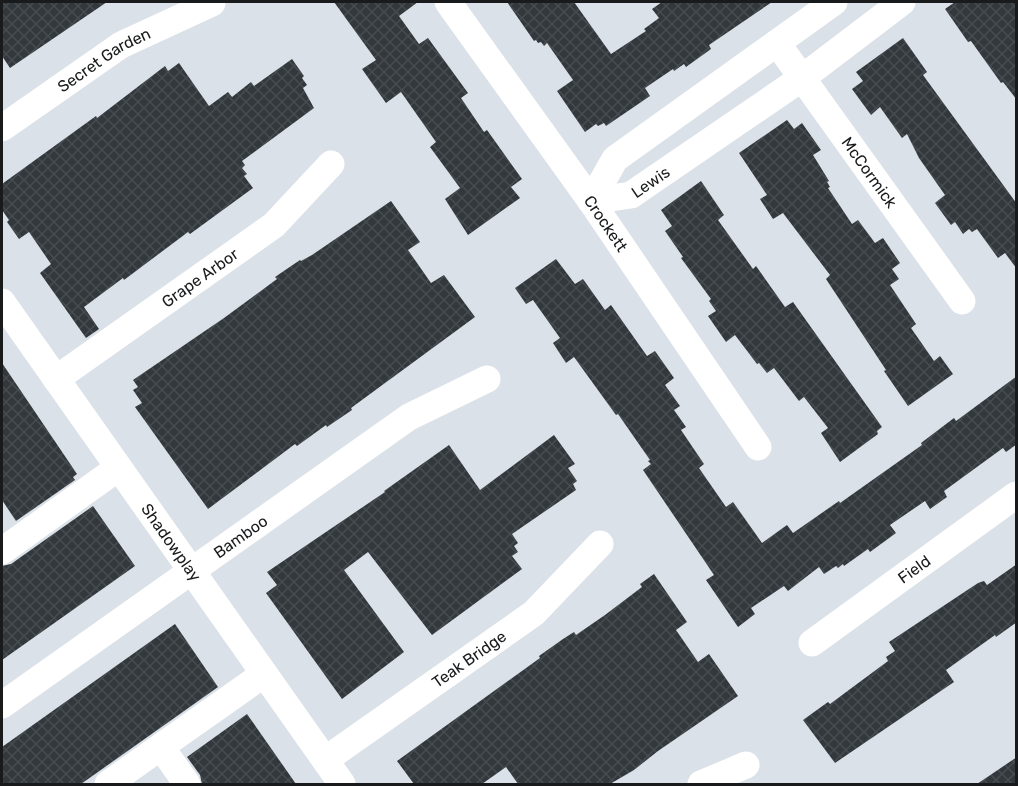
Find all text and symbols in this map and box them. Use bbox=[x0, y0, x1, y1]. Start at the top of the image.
street label: Secret Garden bbox=[54, 23, 153, 96]
street label: McCormick bbox=[838, 133, 902, 212]
street label: Lewis bbox=[628, 162, 673, 202]
street label: Crockett bbox=[580, 192, 632, 255]
street label: Grape Arbor bbox=[158, 244, 242, 311]
street label: Shadowplay bbox=[138, 500, 205, 585]
street label: Bamboo bbox=[210, 511, 271, 562]
street label: Field bbox=[894, 551, 934, 587]
street label: Teak Bridge bbox=[428, 626, 510, 691]

